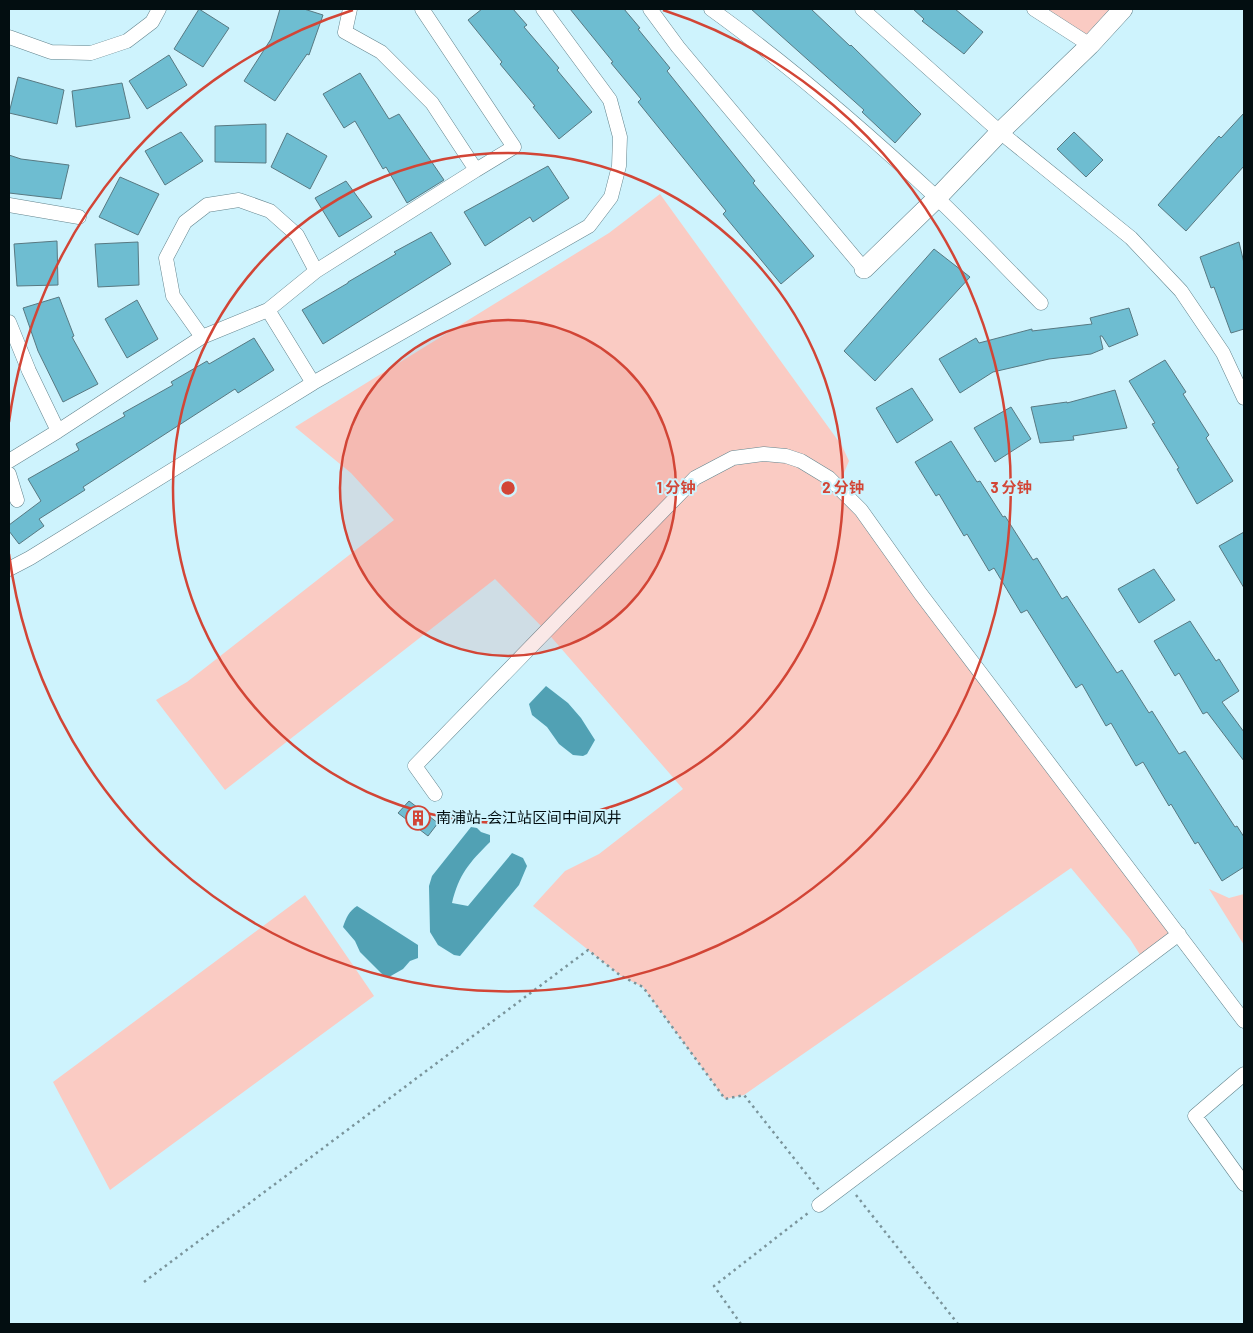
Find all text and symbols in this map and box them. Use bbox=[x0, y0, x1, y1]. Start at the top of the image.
text: 1 分钟 bbox=[657, 478, 695, 496]
text: 2 分钟 bbox=[822, 478, 864, 496]
text: 3 分钟 bbox=[990, 478, 1032, 496]
centre of rings bbox=[499, 479, 517, 497]
building icon: 南浦站-会江站区间中间风井 bbox=[405, 805, 431, 831]
place label: 南浦站-会江站区间中间风井 bbox=[436, 808, 622, 826]

